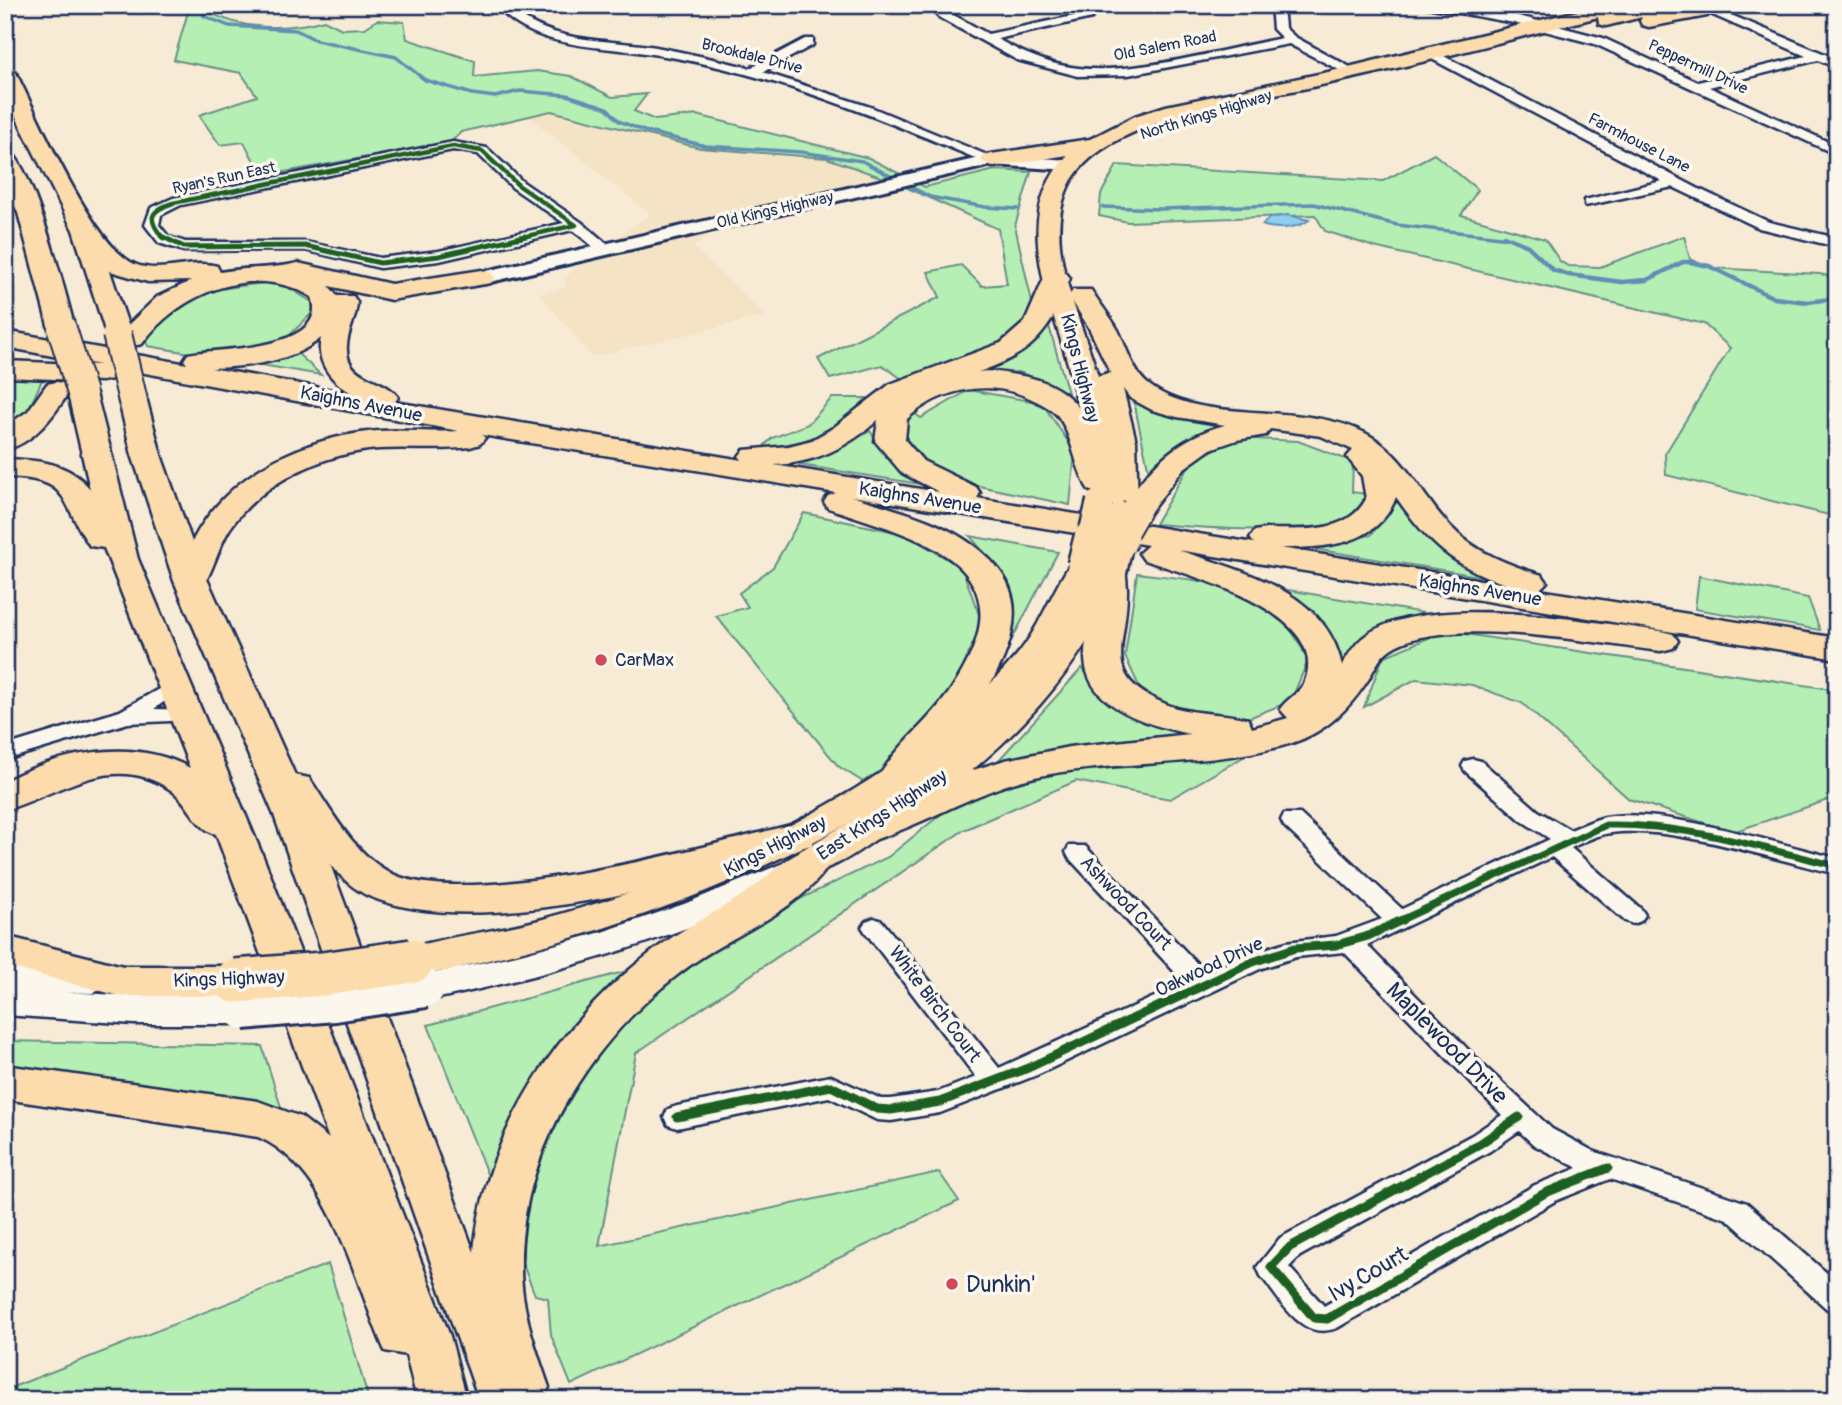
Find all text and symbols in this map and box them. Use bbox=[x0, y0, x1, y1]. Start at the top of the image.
street label: Old Salem Road bbox=[1112, 26, 1218, 66]
street label: Brookdale Drive bbox=[700, 34, 804, 78]
street label: Peppermill Drive bbox=[1645, 35, 1751, 99]
street label: North Kings Highway bbox=[1138, 85, 1274, 144]
street label: Farmhouse Lane bbox=[1585, 109, 1693, 177]
street label: Ryan's Run East bbox=[171, 157, 278, 199]
street label: Old Kings Highway bbox=[715, 187, 835, 233]
street label: Kings Highway bbox=[1055, 311, 1105, 425]
street label: Kaighns Avenue bbox=[298, 380, 425, 428]
street label: Kaighns Avenue bbox=[857, 476, 984, 520]
street label: Kaighns Avenue bbox=[1417, 568, 1544, 612]
place label: CarMax bbox=[615, 648, 674, 672]
marker: CarMax bbox=[593, 652, 609, 668]
street label: East Kings Highway bbox=[812, 764, 952, 866]
street label: Kings Highway bbox=[720, 810, 830, 882]
street label: Ashwood Court bbox=[1075, 851, 1177, 956]
street label: Oakwood Drive bbox=[1151, 931, 1267, 1002]
street label: White Birch Court bbox=[883, 941, 987, 1067]
street label: Kings Highway bbox=[173, 965, 285, 993]
street label: Maplewood Drive bbox=[1380, 976, 1514, 1110]
street label: Ivy Court bbox=[1323, 1239, 1414, 1308]
place label: Dunkin' bbox=[966, 1270, 1036, 1299]
marker: Dunkin' bbox=[944, 1276, 960, 1292]

